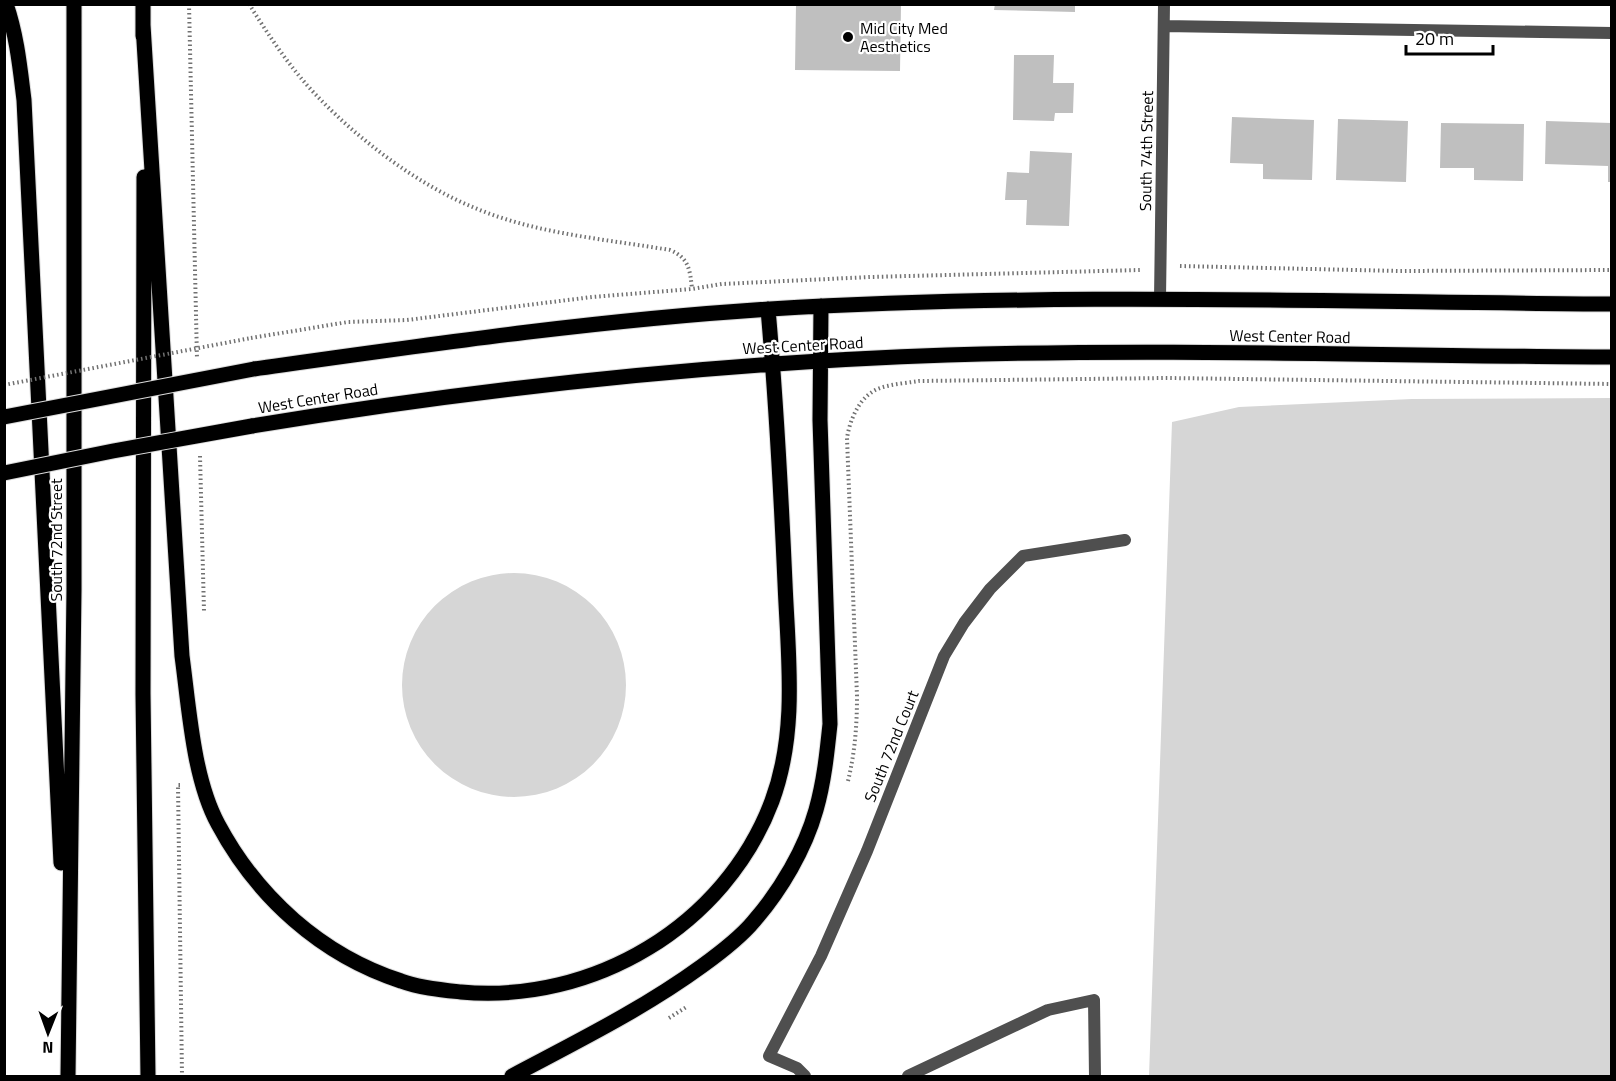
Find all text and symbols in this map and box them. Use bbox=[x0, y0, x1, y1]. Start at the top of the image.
place label: Mid City Med Aesthetics bbox=[860, 16, 948, 58]
scale bar bbox=[1406, 18, 1493, 56]
text: 20 m bbox=[1415, 25, 1454, 52]
marker: Mid City Med Aesthetics bbox=[841, 30, 855, 44]
street label: South 74th Street bbox=[1133, 90, 1159, 211]
street label: West Center Road bbox=[1229, 323, 1351, 349]
street label: West Center Road bbox=[742, 330, 864, 360]
street label: West Center Road bbox=[256, 377, 380, 419]
street label: South 72nd Street bbox=[44, 478, 68, 602]
street label: South 72nd Court bbox=[858, 686, 924, 805]
north arrow bbox=[18, 1003, 78, 1063]
text: N bbox=[42, 1036, 53, 1060]

